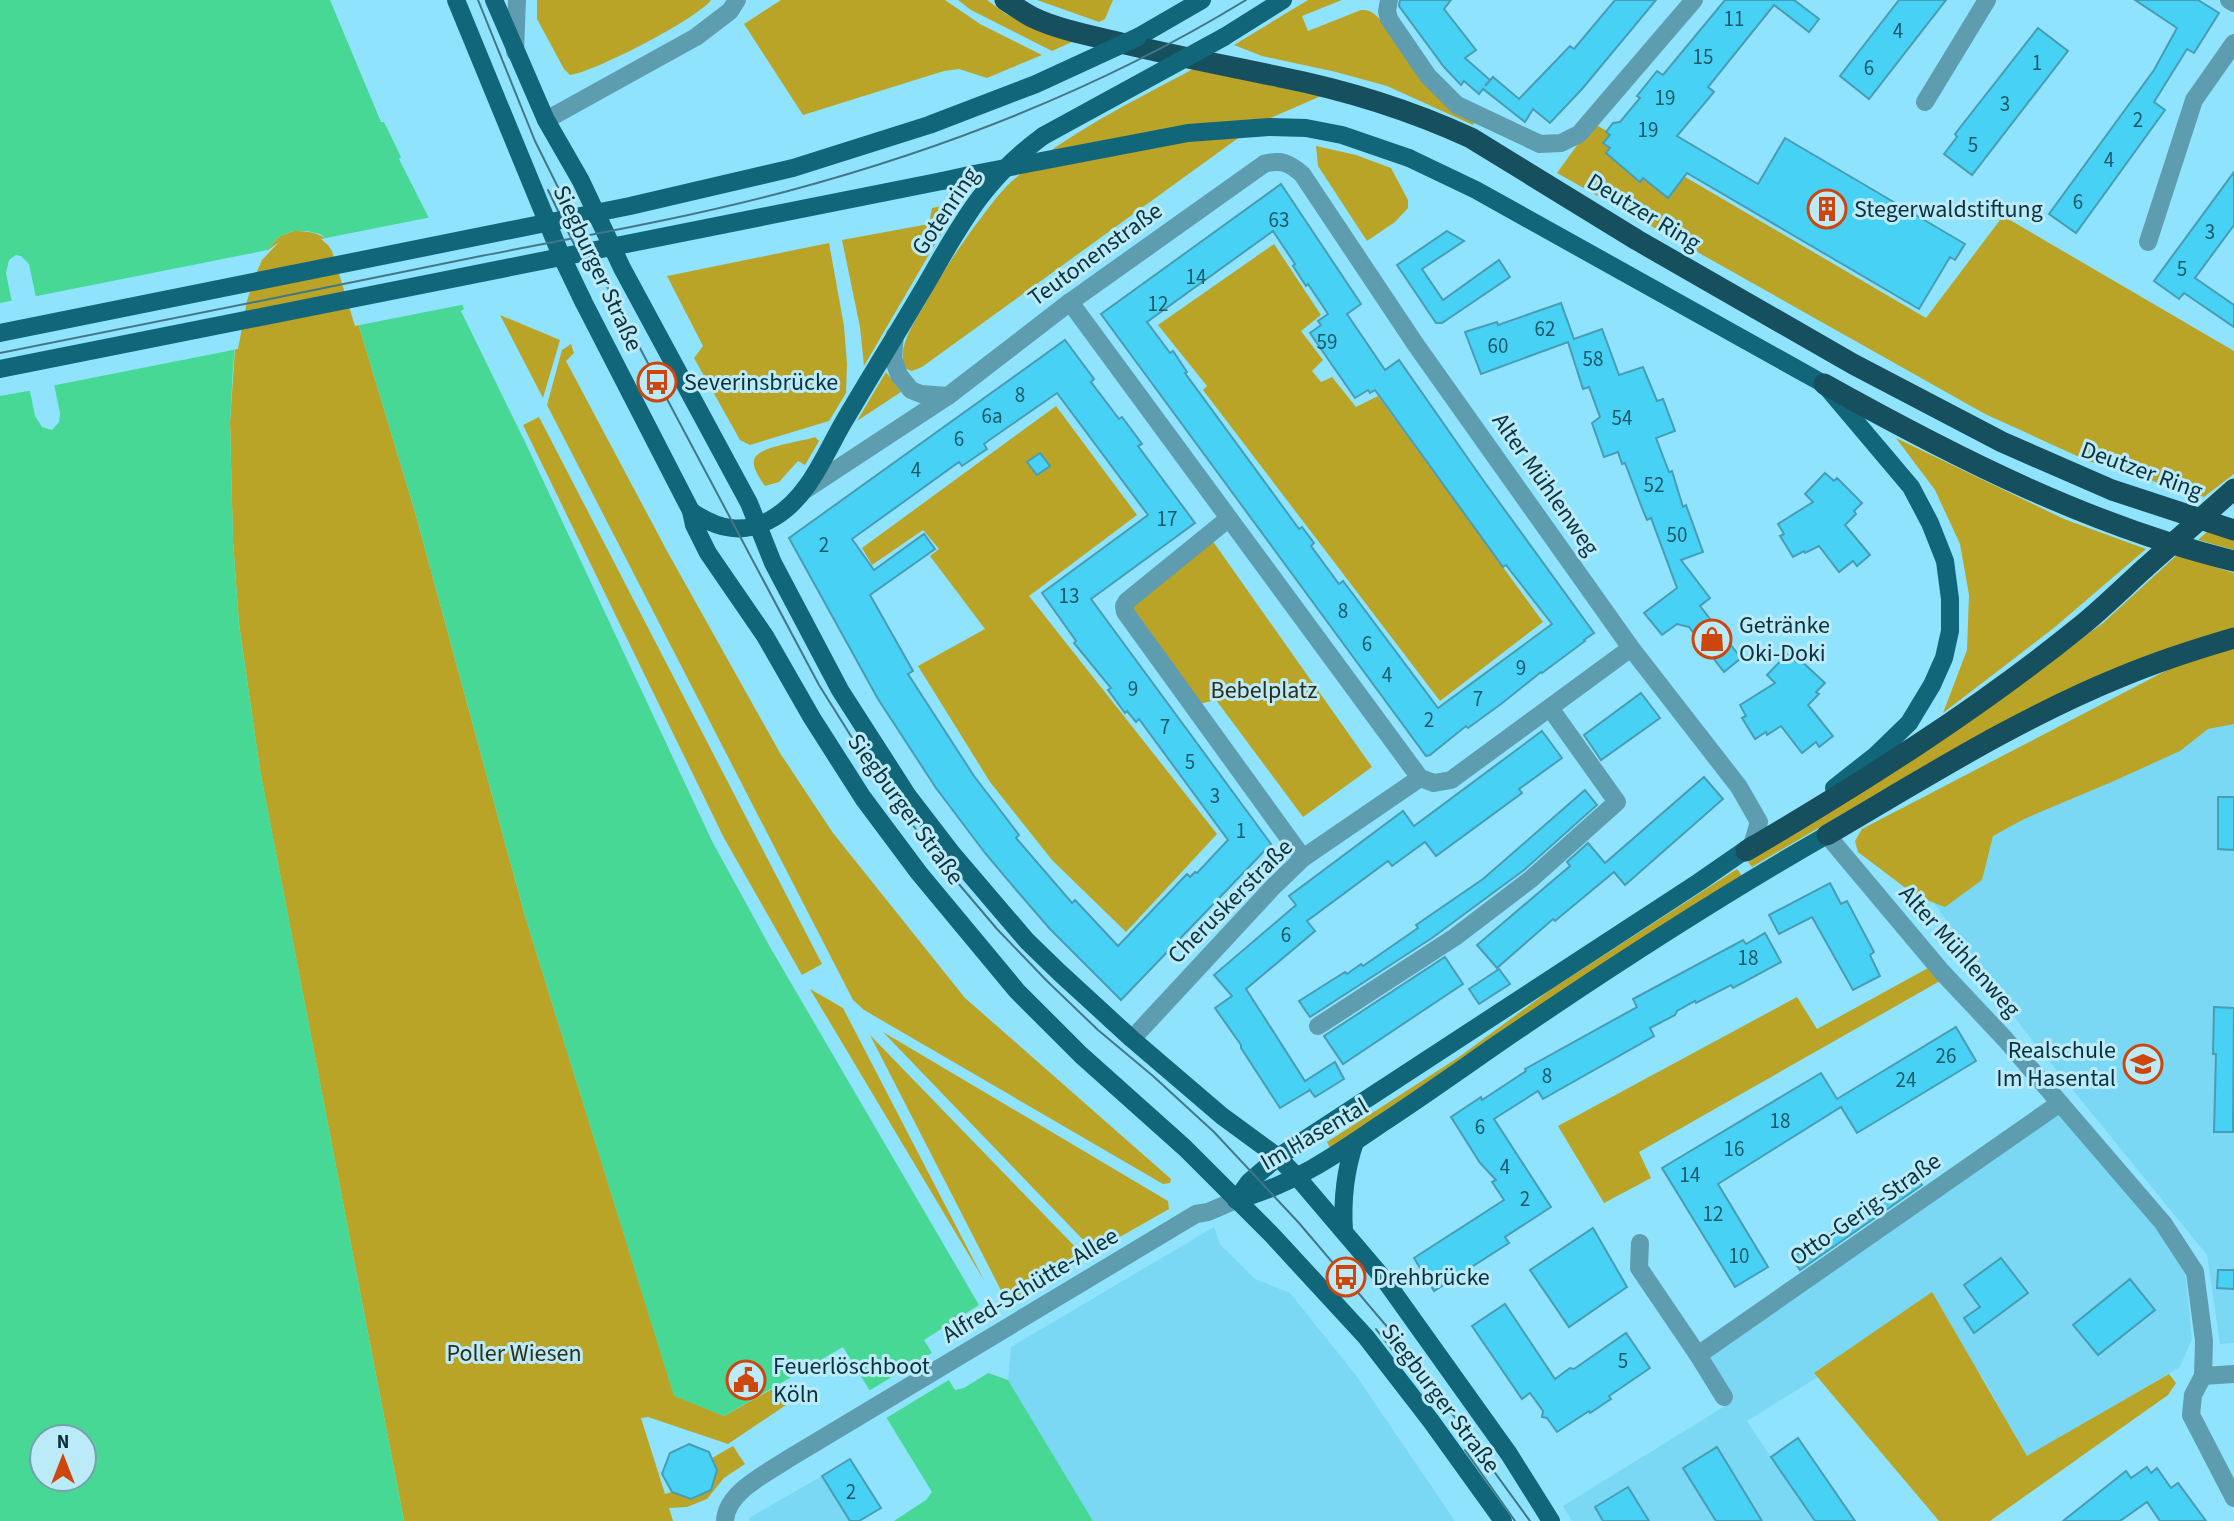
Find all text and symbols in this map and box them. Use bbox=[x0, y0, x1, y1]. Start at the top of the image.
house number: 11 bbox=[1724, 4, 1744, 34]
house number: 4 bbox=[1893, 16, 1903, 46]
house number: 15 bbox=[1693, 42, 1713, 72]
house number: 1 bbox=[2032, 48, 2042, 78]
house number: 6 bbox=[1864, 53, 1874, 83]
house number: 19 bbox=[1655, 83, 1675, 113]
house number: 3 bbox=[2000, 89, 2010, 119]
house number: 2 bbox=[2133, 105, 2143, 135]
house number: 19 bbox=[1638, 115, 1658, 145]
house number: 5 bbox=[1968, 130, 1978, 160]
house number: 4 bbox=[2104, 145, 2114, 175]
street label: Gotenring bbox=[903, 160, 988, 262]
street label: Deutzer Ring bbox=[1580, 165, 1707, 260]
street label: Siegburger Straße bbox=[544, 179, 651, 357]
house number: 6 bbox=[2073, 187, 2083, 217]
building icon: Stegerwaldstiftung bbox=[1806, 188, 1848, 230]
place label: Stegerwaldstiftung bbox=[1854, 192, 2043, 227]
street label: Teutonenstraße bbox=[1021, 194, 1170, 315]
house number: 63 bbox=[1269, 205, 1289, 235]
house number: 3 bbox=[2205, 217, 2215, 247]
house number: 5 bbox=[2177, 254, 2187, 284]
house number: 14 bbox=[1186, 262, 1206, 292]
house number: 12 bbox=[1148, 289, 1168, 319]
house number: 62 bbox=[1535, 314, 1555, 344]
house number: 59 bbox=[1317, 327, 1337, 357]
house number: 60 bbox=[1488, 331, 1508, 361]
house number: 58 bbox=[1583, 344, 1603, 374]
bus stop icon: Severinsbrücke bbox=[636, 361, 678, 403]
place label: Severinsbrücke bbox=[684, 365, 838, 400]
house number: 8 bbox=[1015, 380, 1025, 410]
house number: 6a bbox=[981, 401, 1003, 431]
house number: 54 bbox=[1612, 403, 1632, 433]
street label: Alter Mühlenweg bbox=[1483, 406, 1608, 563]
house number: 6 bbox=[954, 424, 964, 454]
street label: Deutzer Ring bbox=[2076, 432, 2208, 509]
house number: 4 bbox=[911, 455, 921, 485]
house number: 52 bbox=[1644, 470, 1664, 500]
house number: 17 bbox=[1157, 504, 1177, 534]
house number: 50 bbox=[1667, 520, 1687, 550]
house number: 2 bbox=[819, 530, 829, 560]
house number: 13 bbox=[1059, 581, 1079, 611]
house number: 8 bbox=[1338, 596, 1348, 626]
place label: Getränke Oki-Doki bbox=[1739, 608, 1830, 671]
shop icon: Getränke Oki-Doki bbox=[1691, 618, 1733, 660]
house number: 6 bbox=[1362, 629, 1372, 659]
house number: 9 bbox=[1516, 653, 1526, 683]
house number: 4 bbox=[1382, 660, 1392, 690]
park label: Bebelplatz bbox=[1211, 673, 1317, 708]
house number: 9 bbox=[1128, 674, 1138, 704]
house number: 7 bbox=[1473, 684, 1483, 714]
house number: 2 bbox=[1424, 705, 1434, 735]
house number: 7 bbox=[1160, 712, 1170, 742]
street label: Siegburger Straße bbox=[839, 726, 973, 892]
house number: 5 bbox=[1185, 747, 1195, 777]
house number: 3 bbox=[1210, 781, 1220, 811]
house number: 1 bbox=[1236, 816, 1246, 846]
street label: Cheruskerstraße bbox=[1160, 831, 1301, 972]
street label: Alter Mühlenweg bbox=[1891, 877, 2029, 1025]
house number: 6 bbox=[1281, 920, 1291, 950]
house number: 18 bbox=[1738, 943, 1758, 973]
place label: Realschule Im Hasental bbox=[1996, 1033, 2116, 1096]
house number: 26 bbox=[1936, 1041, 1956, 1071]
school or university icon: Realschule Im Hasental bbox=[2122, 1043, 2164, 1085]
house number: 8 bbox=[1542, 1061, 1552, 1091]
house number: 24 bbox=[1896, 1065, 1916, 1095]
street label: Im Hasental bbox=[1254, 1089, 1375, 1180]
house number: 18 bbox=[1770, 1106, 1790, 1136]
house number: 6 bbox=[1475, 1112, 1485, 1142]
house number: 16 bbox=[1724, 1134, 1744, 1164]
street label: Otto-Gerig-Straße bbox=[1782, 1144, 1948, 1275]
house number: 4 bbox=[1500, 1152, 1510, 1182]
house number: 14 bbox=[1680, 1160, 1700, 1190]
house number: 2 bbox=[1520, 1184, 1530, 1214]
house number: 12 bbox=[1703, 1199, 1723, 1229]
street label: Alfred-Schütte-Allee bbox=[935, 1219, 1125, 1352]
house number: 10 bbox=[1729, 1241, 1749, 1271]
bus stop icon: Drehbrücke bbox=[1325, 1256, 1367, 1298]
place label: Drehbrücke bbox=[1373, 1260, 1490, 1295]
street label: Siegburger Straße bbox=[1373, 1316, 1509, 1481]
park label: Poller Wiesen bbox=[446, 1336, 582, 1371]
house number: 5 bbox=[1618, 1346, 1628, 1376]
place label: Feuerlöschboot Köln bbox=[773, 1349, 930, 1412]
public building icon: Feuerlöschboot Köln bbox=[725, 1359, 767, 1401]
north arrow bbox=[28, 1423, 98, 1493]
text: N bbox=[57, 1429, 69, 1456]
house number: 2 bbox=[846, 1477, 856, 1507]

